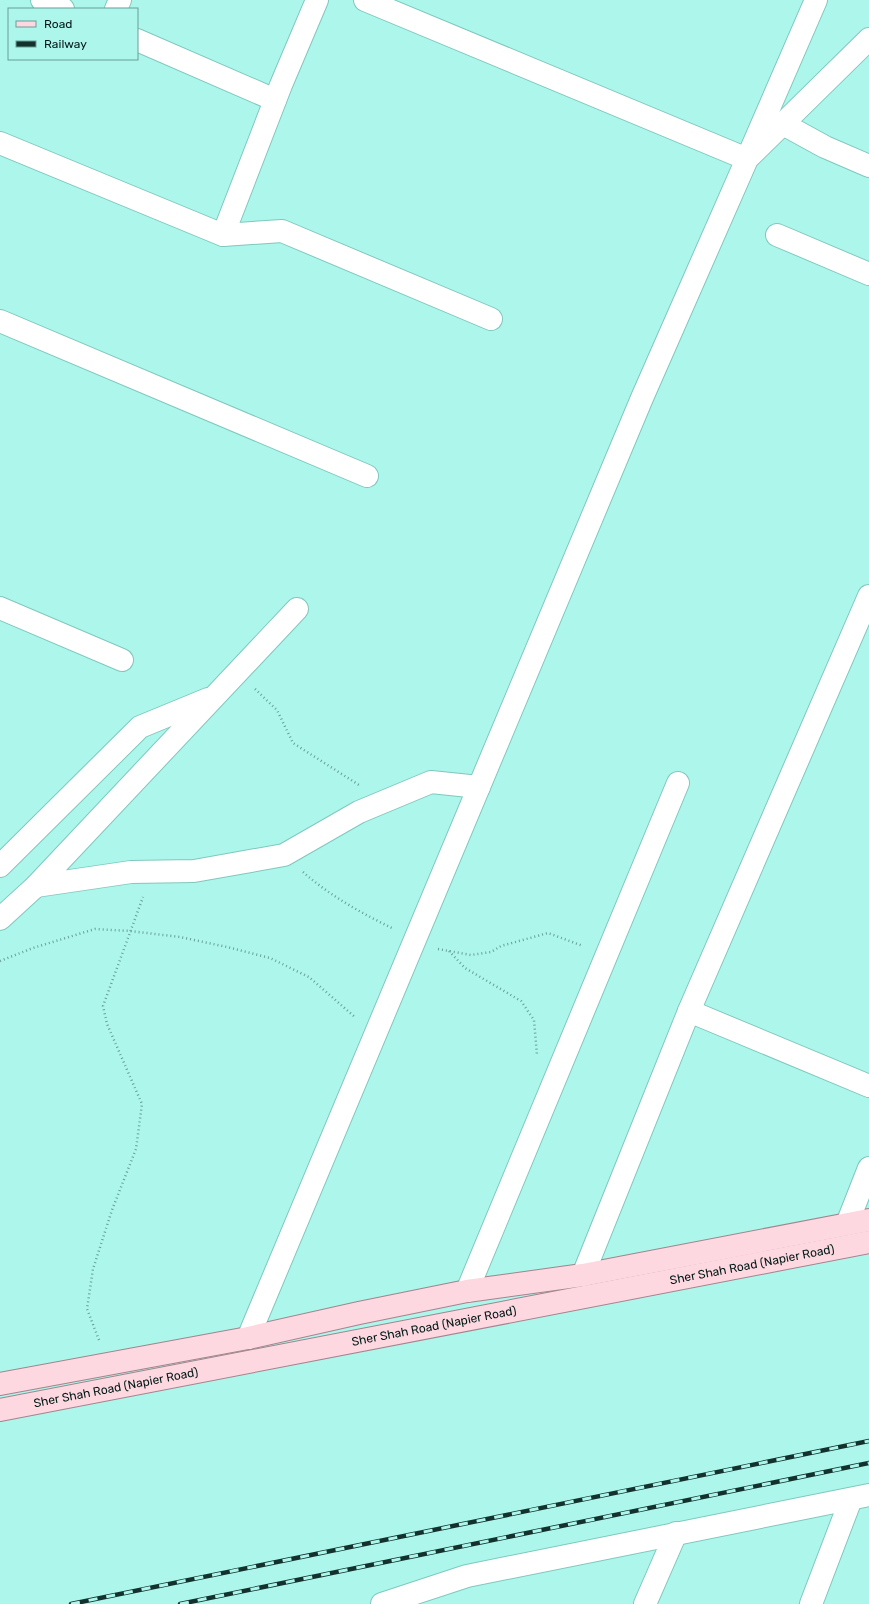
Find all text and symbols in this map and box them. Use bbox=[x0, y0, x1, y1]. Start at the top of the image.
legend bbox=[8, 8, 138, 60]
text: Road bbox=[44, 17, 72, 31]
text: Railway bbox=[44, 37, 87, 51]
street label: Sher Shah Road (Napier Road) bbox=[669, 1242, 836, 1287]
street label: Sher Shah Road (Napier Road) bbox=[350, 1303, 518, 1349]
street label: Sher Shah Road (Napier Road) bbox=[32, 1365, 199, 1410]

